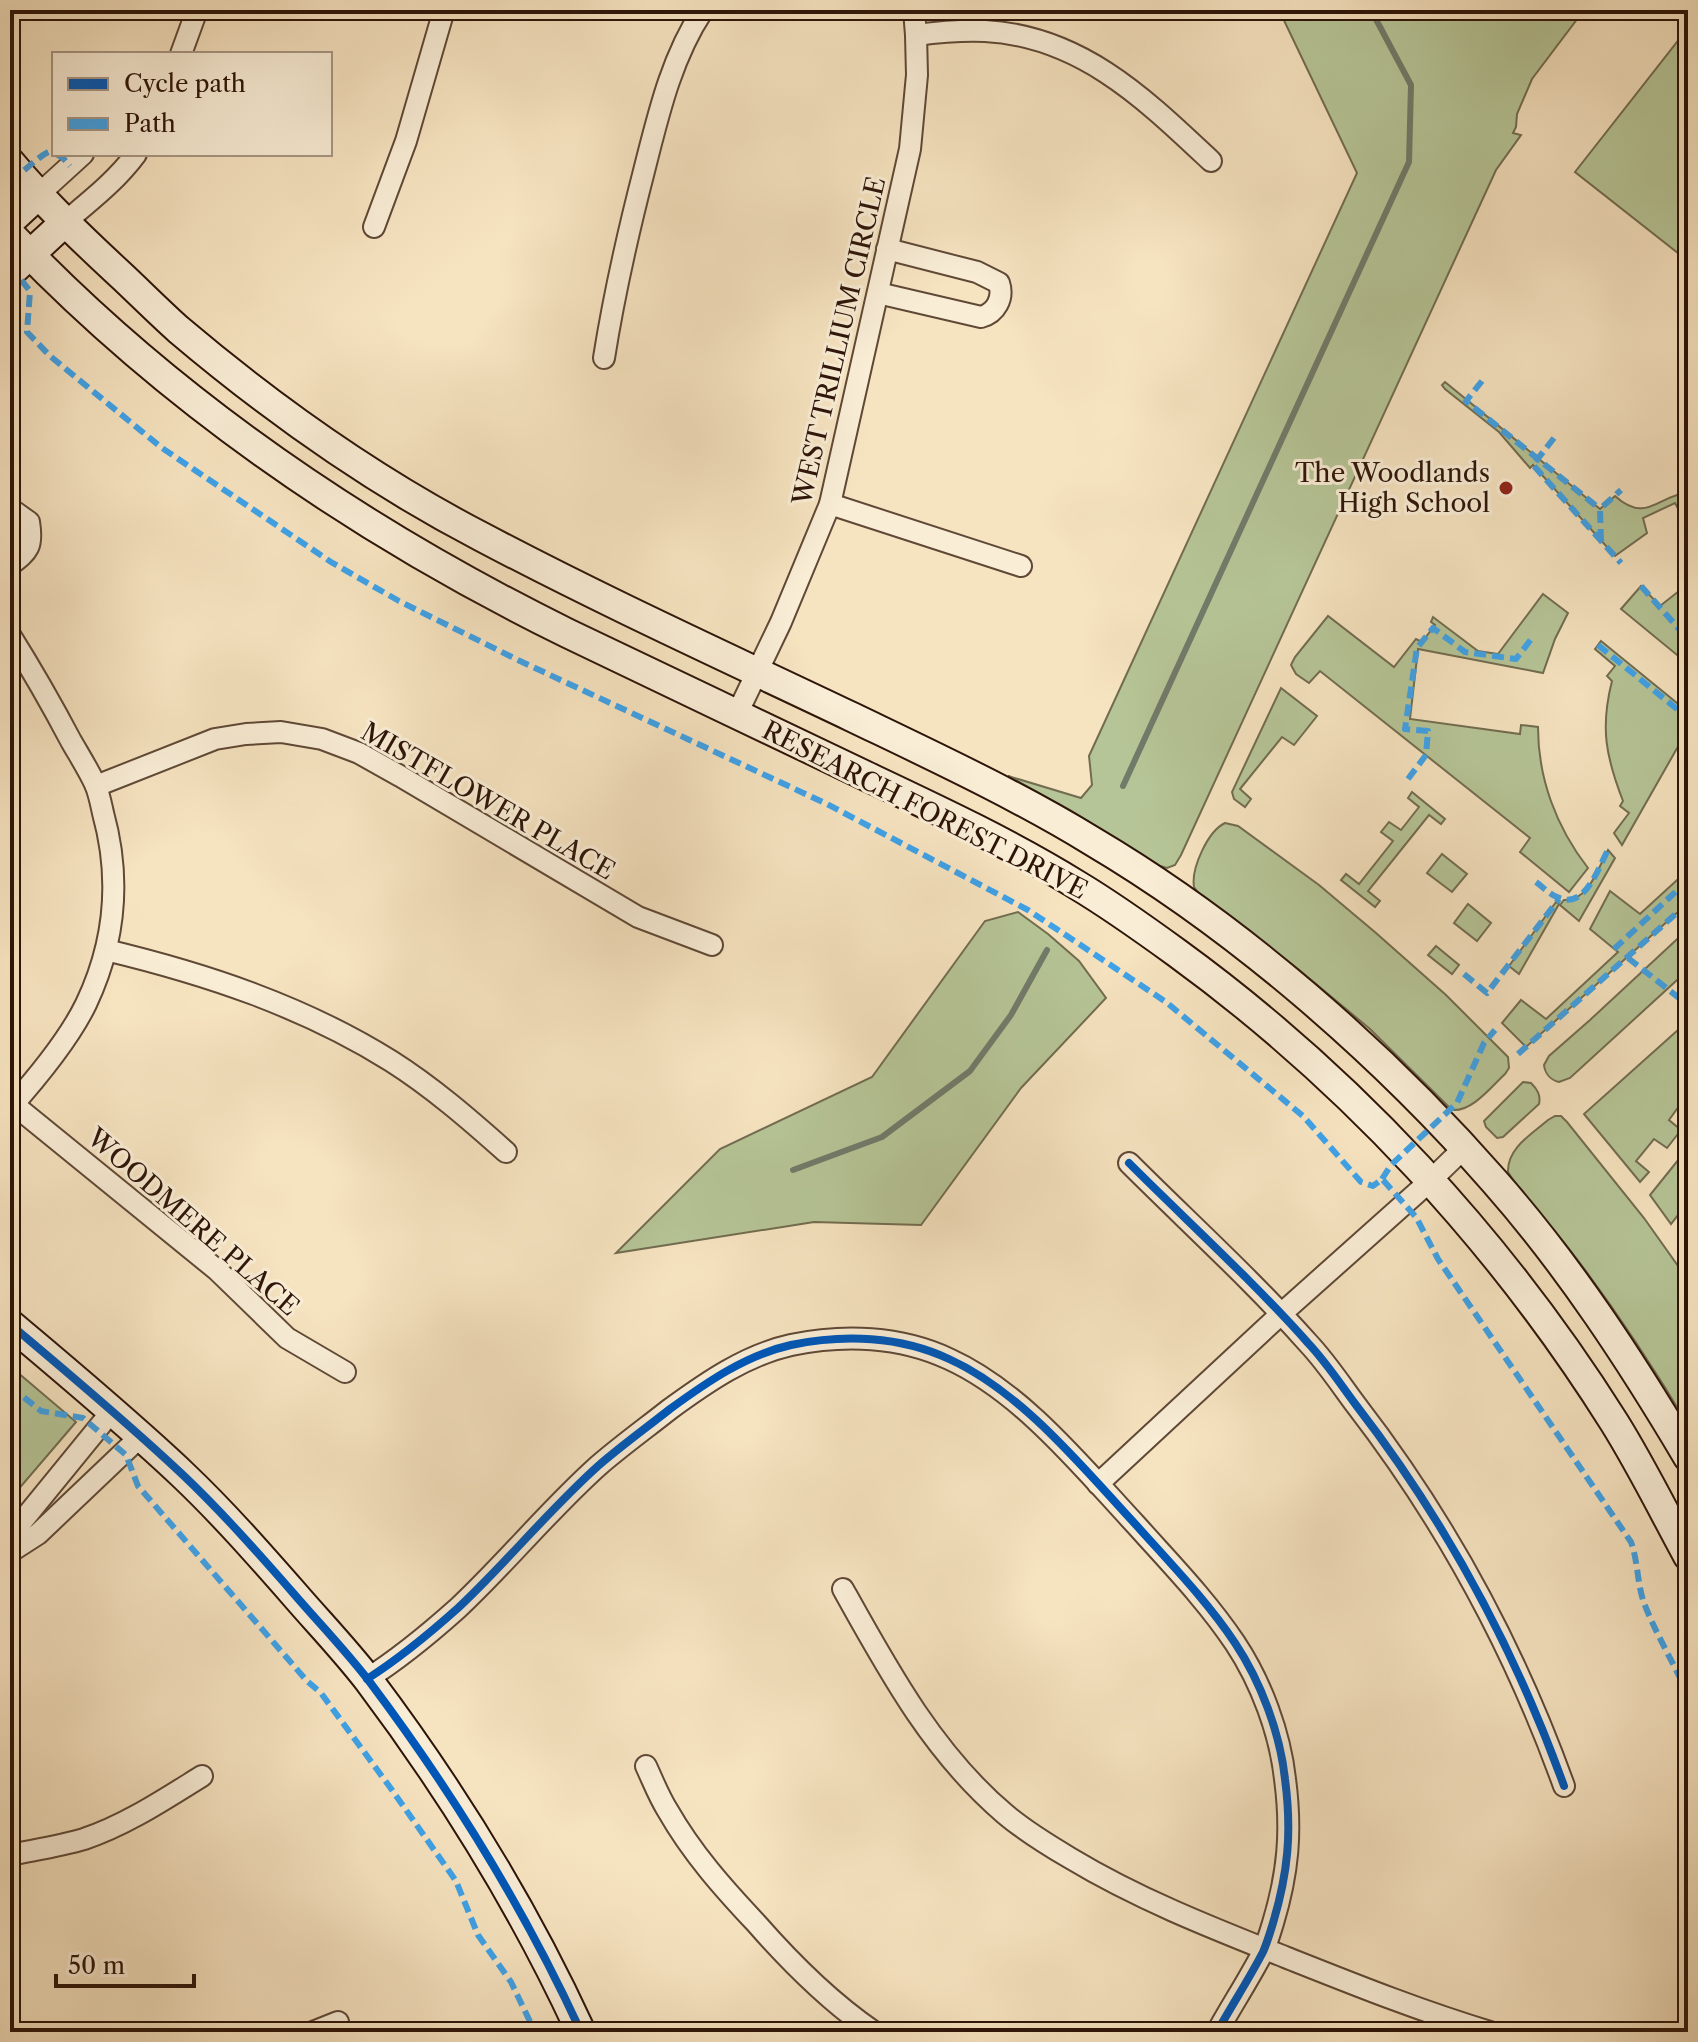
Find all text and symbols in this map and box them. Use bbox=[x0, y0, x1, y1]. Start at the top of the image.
legend bbox=[52, 52, 332, 156]
text: Cycle path bbox=[124, 69, 246, 98]
text: Path bbox=[124, 109, 176, 138]
street label: WEST TRILLIUM CIRCLE bbox=[785, 174, 892, 509]
place label: The Woodlands High School bbox=[1295, 457, 1490, 519]
marker: The Woodlands High School bbox=[1497, 479, 1515, 497]
street label: RESEARCH FOREST DRIVE bbox=[757, 714, 1093, 906]
street label: MISTFLOWER PLACE bbox=[356, 715, 620, 887]
street label: WOODMERE PLACE bbox=[80, 1121, 305, 1323]
scale bar bbox=[56, 1938, 194, 1988]
text: 50 m bbox=[68, 1951, 125, 1980]

